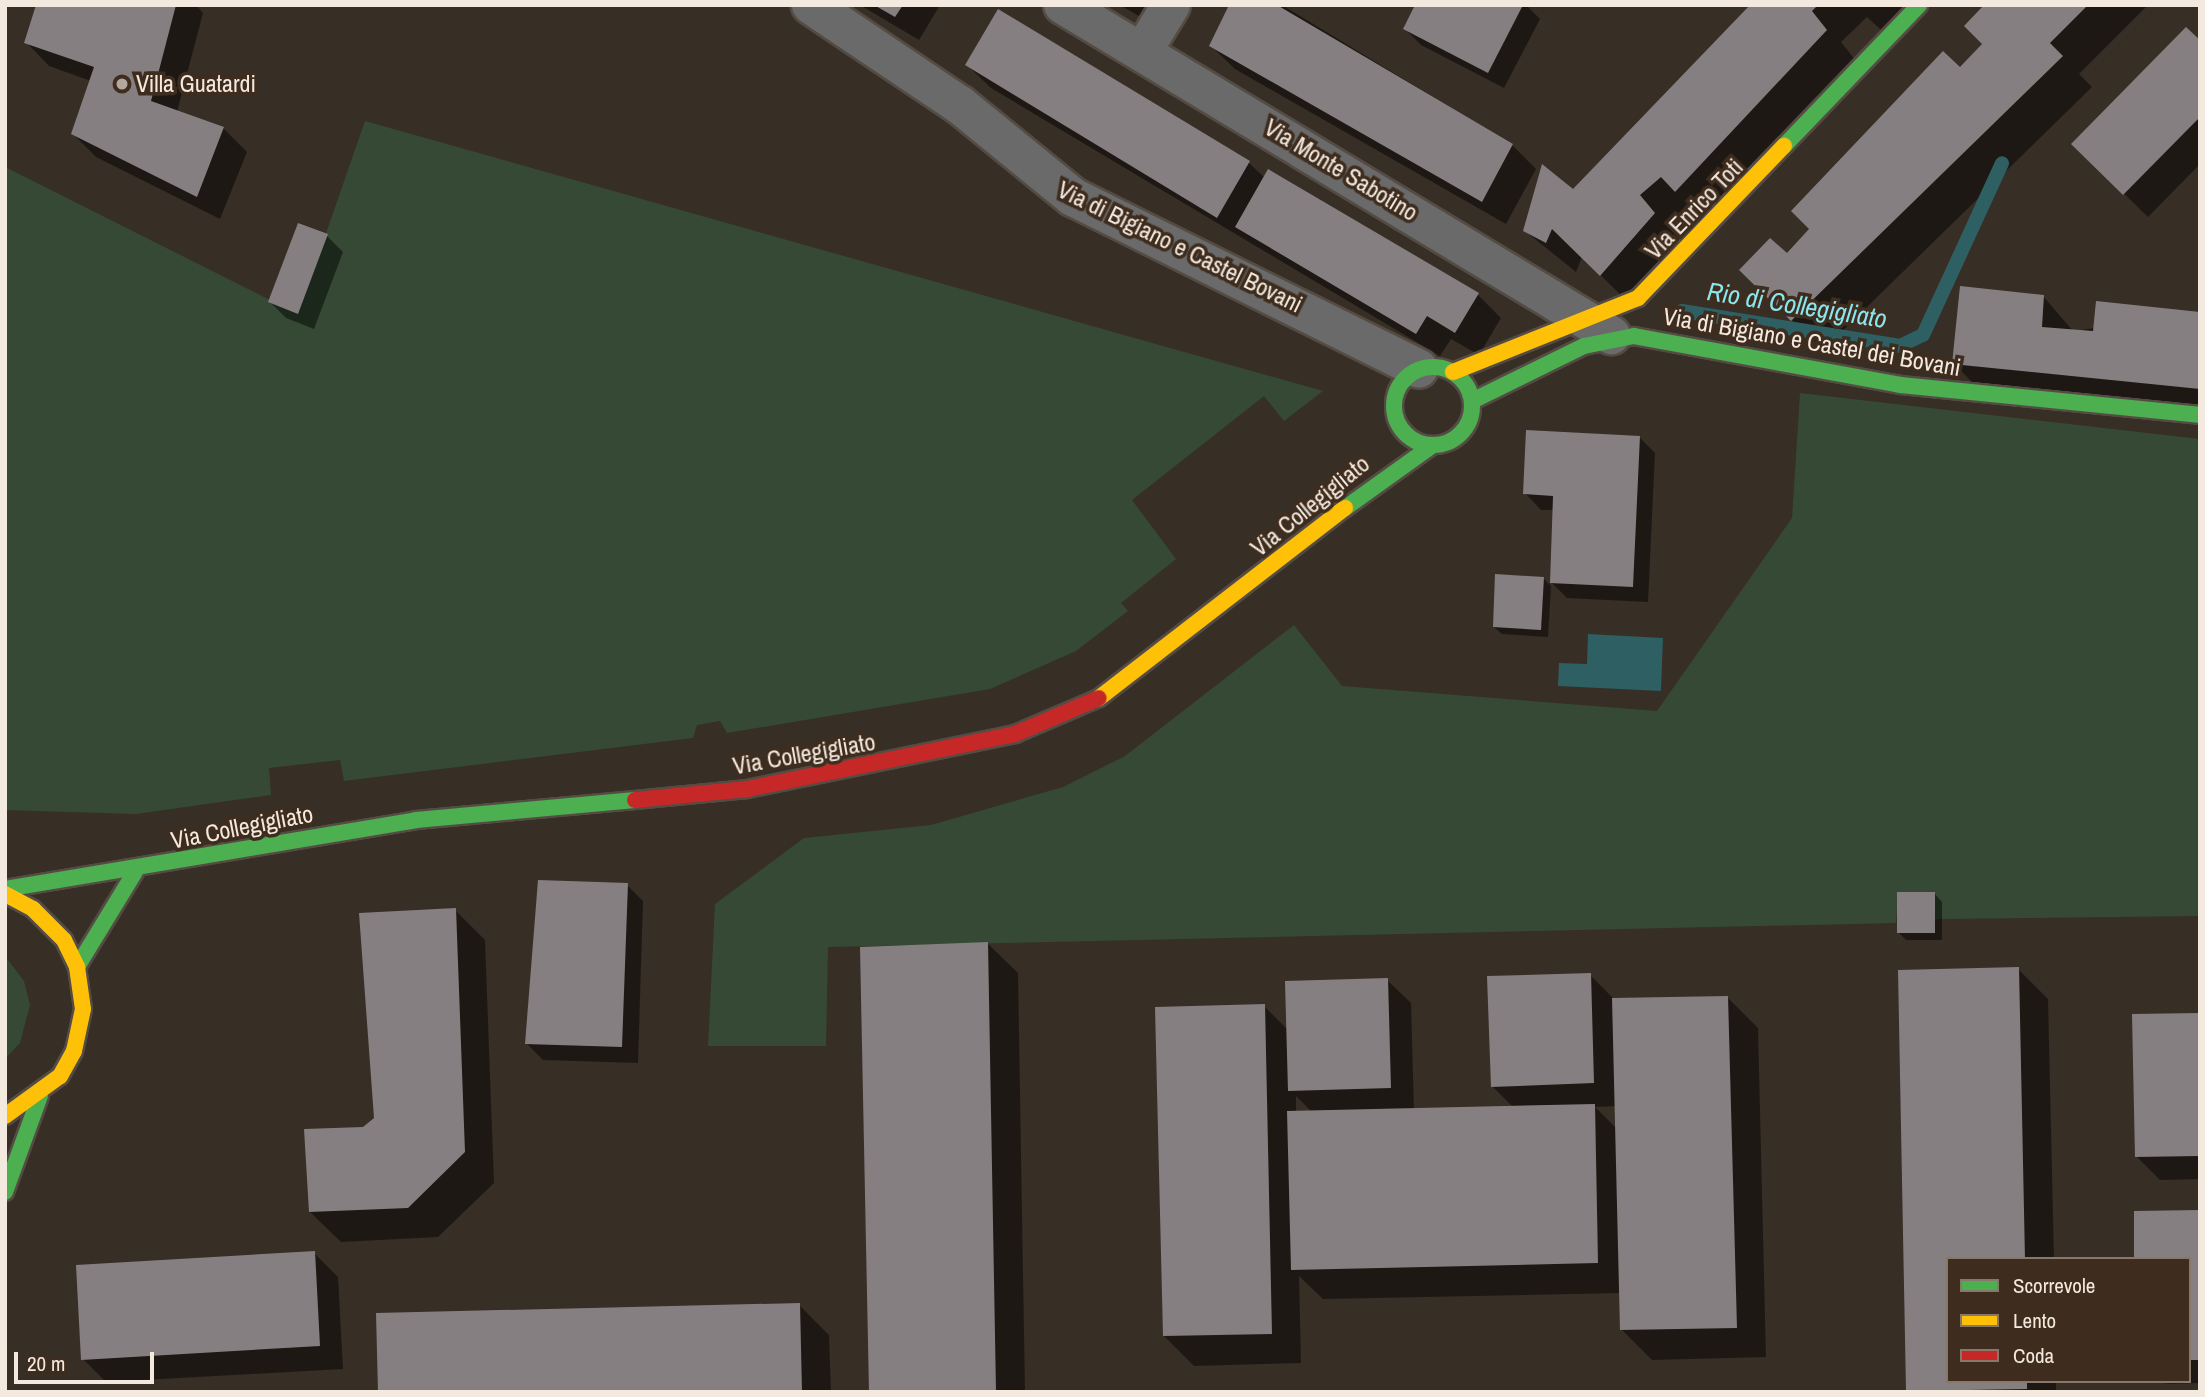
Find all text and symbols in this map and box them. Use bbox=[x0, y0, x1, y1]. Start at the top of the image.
place label: Villa Guatardi bbox=[136, 70, 256, 98]
marker: Villa Guatardi bbox=[114, 76, 130, 92]
street label: Via Monte Sabotino bbox=[1259, 113, 1423, 227]
street label: Via Enrico Toti bbox=[1639, 153, 1749, 265]
street label: Via di Bigiano e Castel Bovani bbox=[1053, 175, 1307, 319]
water label: Rio di Collegigliato bbox=[1705, 275, 1889, 335]
street label: Via di Bigiano e Castel dei Bovani bbox=[1661, 302, 1963, 382]
street label: Via Collegigliato bbox=[1245, 449, 1375, 563]
street label: Via Collegigliato bbox=[731, 727, 877, 781]
street label: Via Collegigliato bbox=[169, 799, 315, 855]
legend bbox=[1946, 1257, 2191, 1383]
text: Scorrevole bbox=[2013, 1271, 2095, 1300]
text: Lento bbox=[2013, 1306, 2056, 1335]
scale bar bbox=[18, 1338, 158, 1382]
text: Coda bbox=[2013, 1341, 2054, 1370]
text: 20 m bbox=[27, 1349, 65, 1378]

